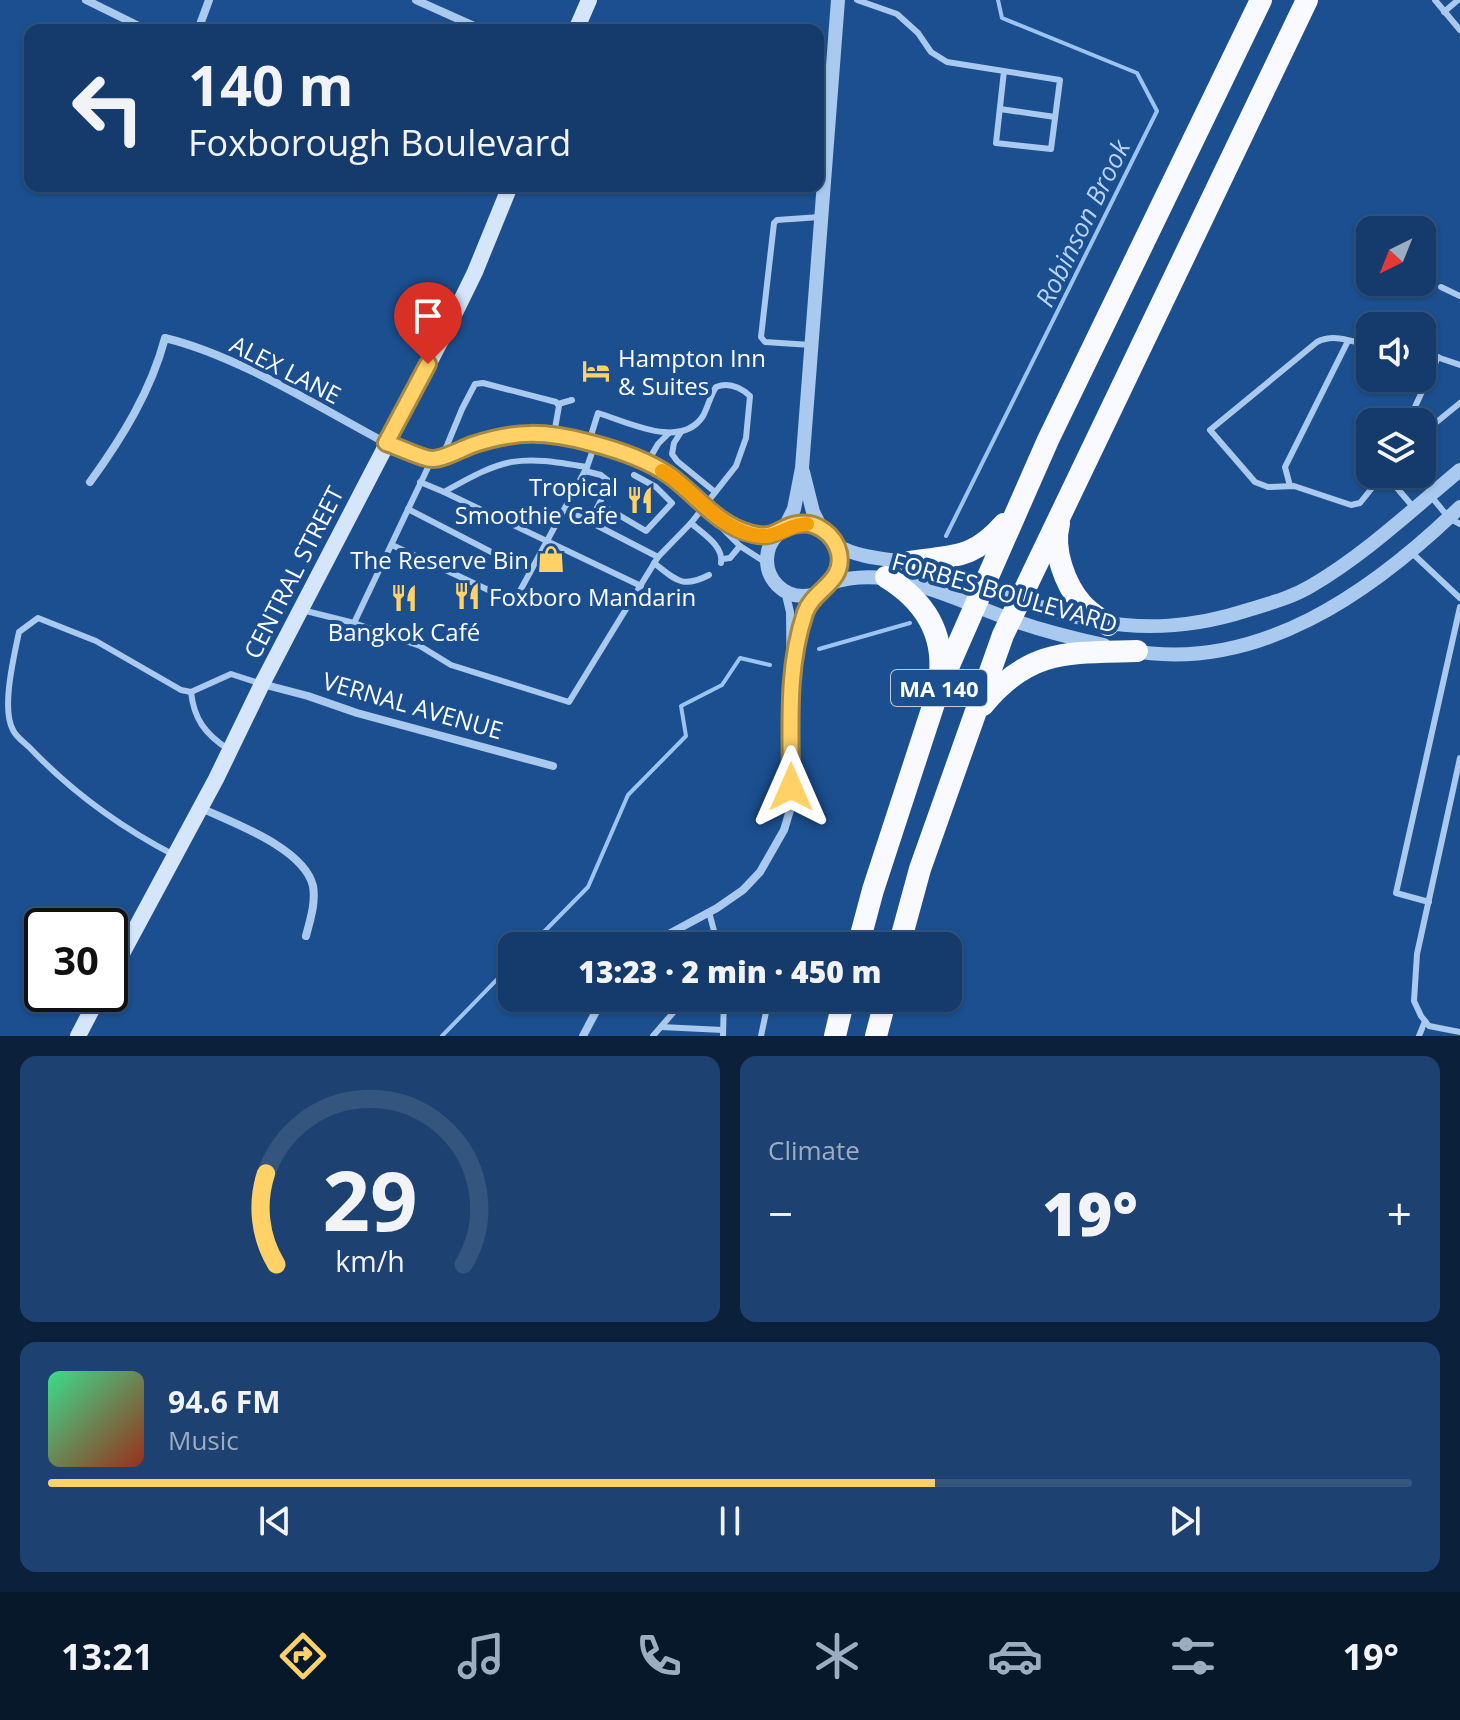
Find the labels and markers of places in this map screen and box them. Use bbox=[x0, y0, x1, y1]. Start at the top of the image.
pin bbox=[394, 282, 462, 364]
place label: Hampton Inn & Suites bbox=[618, 341, 766, 402]
hotel icon: Hampton Inn & Suites bbox=[581, 356, 611, 386]
place label: Tropical Smoothie Cafe bbox=[455, 470, 618, 531]
restaurant icon: Tropical Smoothie Cafe bbox=[625, 485, 655, 515]
place label: The Reserve Bin bbox=[350, 543, 529, 576]
shop icon: The Reserve Bin bbox=[536, 544, 566, 574]
place label: Foxboro Mandarin bbox=[489, 580, 696, 613]
restaurant icon: Foxboro Mandarin bbox=[452, 581, 482, 611]
restaurant icon: Bangkok Café bbox=[389, 583, 419, 613]
place label: Bangkok Café bbox=[328, 615, 480, 648]

